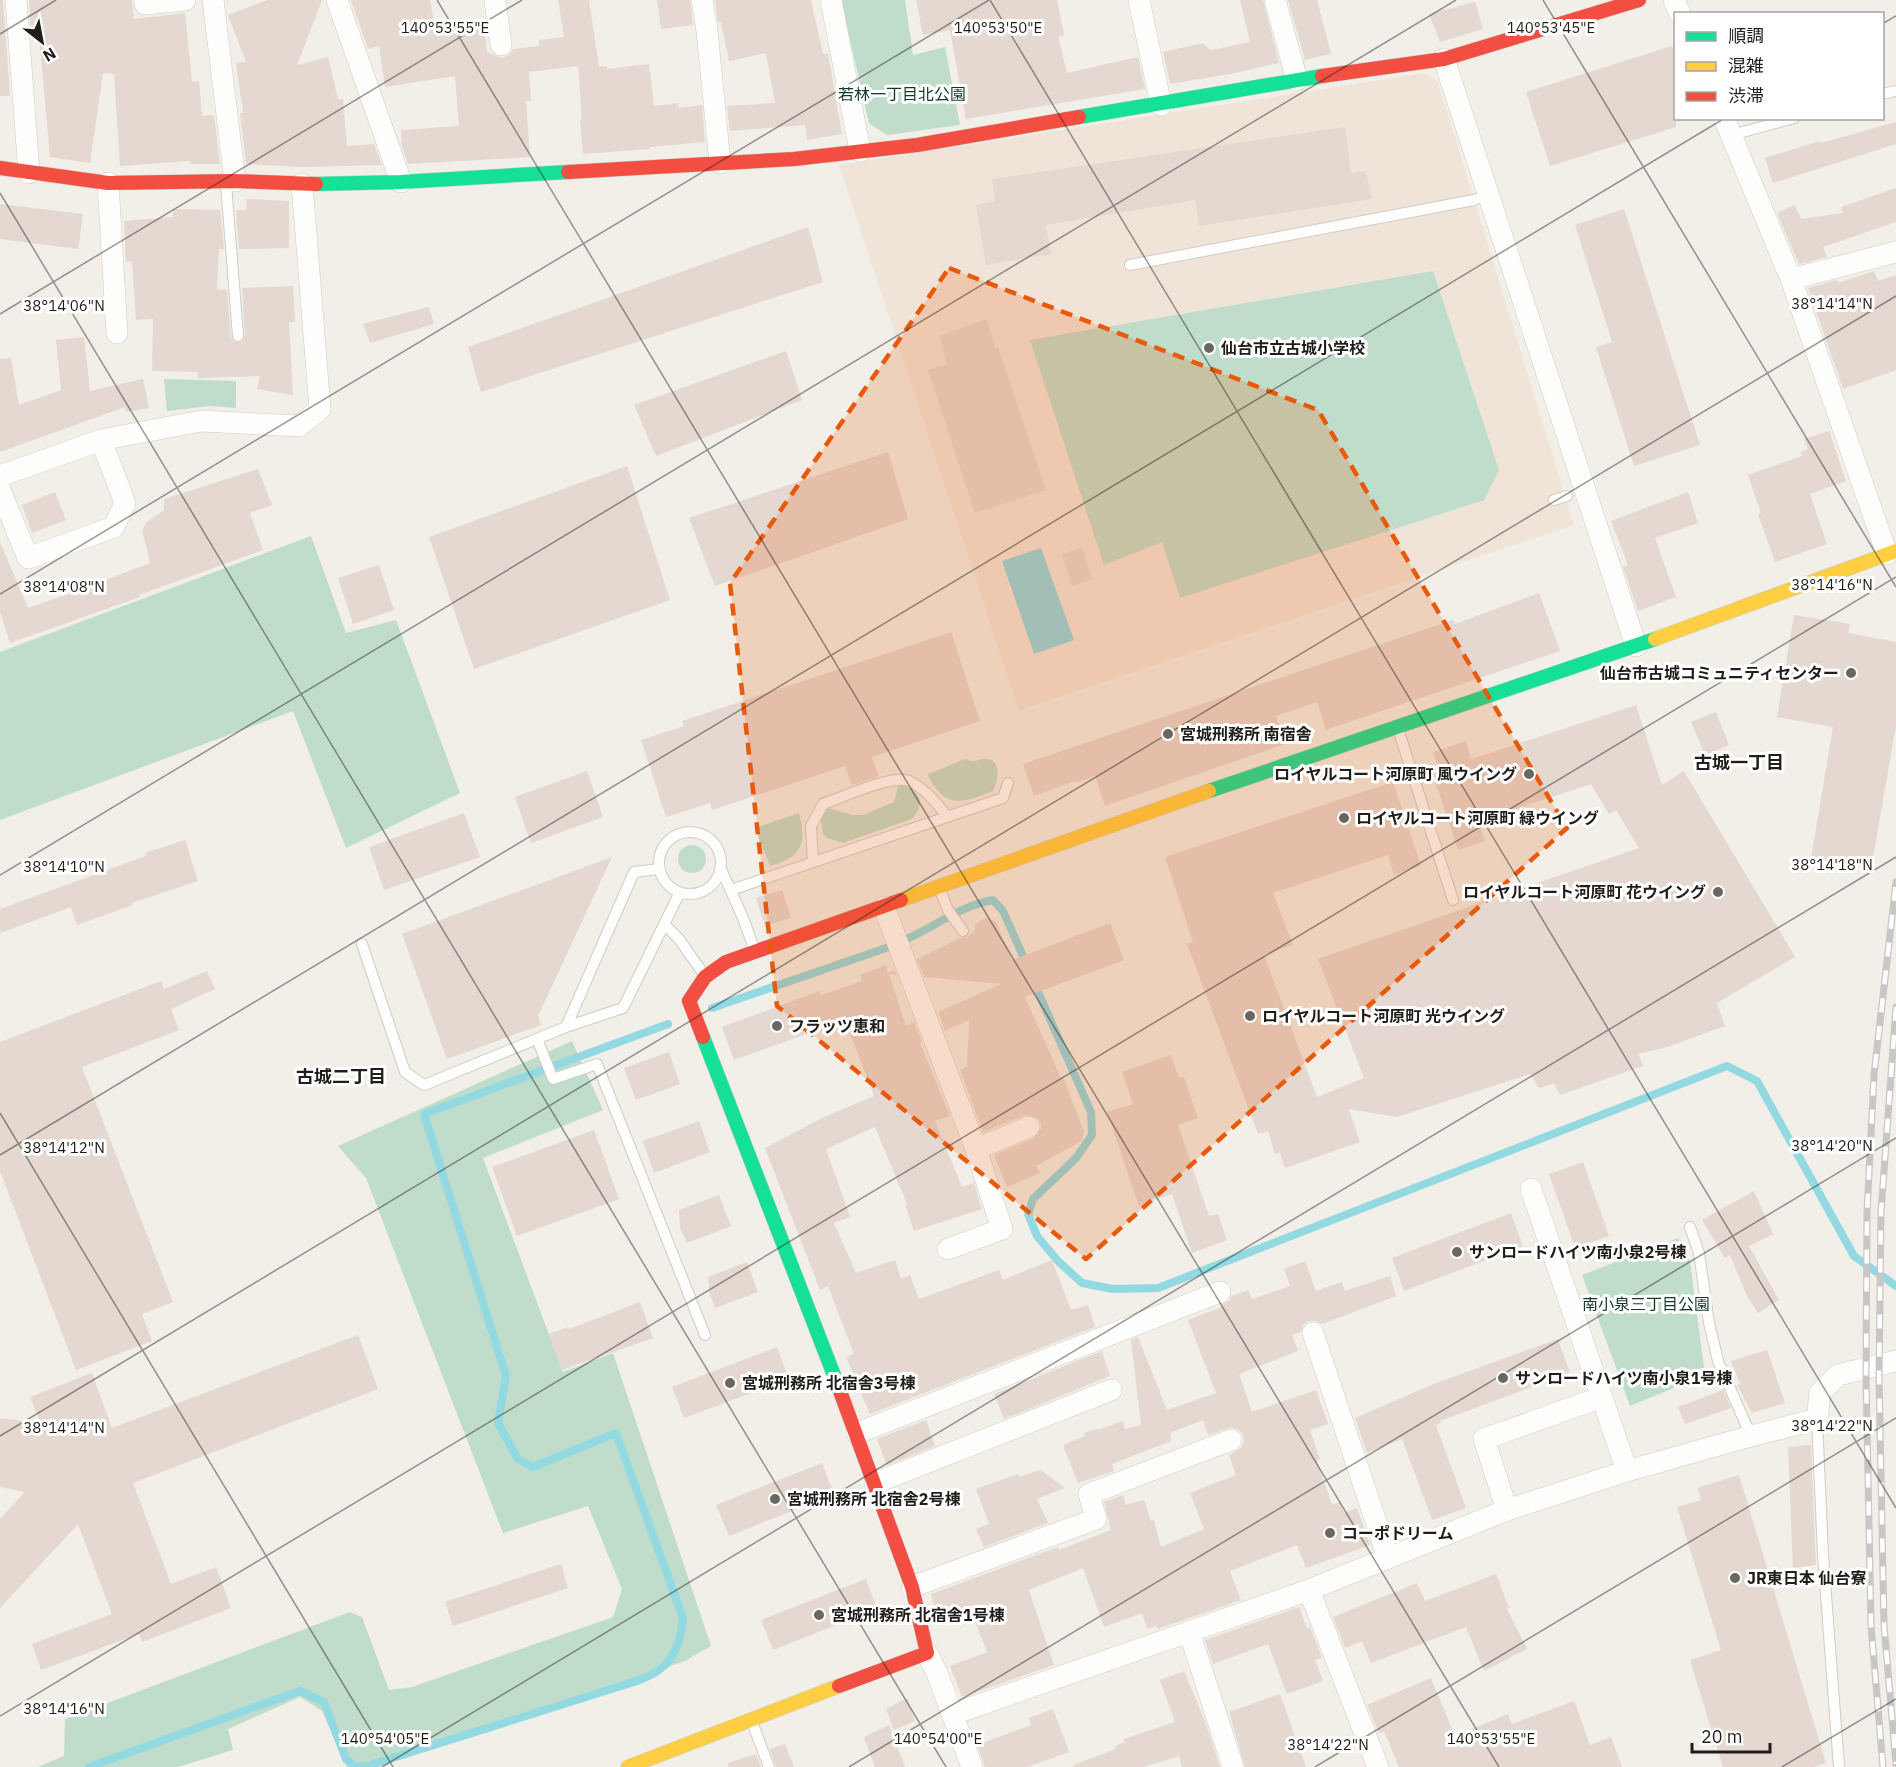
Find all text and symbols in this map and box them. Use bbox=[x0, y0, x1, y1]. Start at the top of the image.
north arrow bbox=[12, 12, 72, 72]
legend bbox=[1674, 12, 1884, 120]
text: 140°53'55"E bbox=[401, 18, 489, 37]
text: 140°53'50"E bbox=[954, 18, 1042, 37]
text: 140°53'45"E bbox=[1507, 18, 1595, 37]
text: 順調 bbox=[1728, 24, 1764, 47]
text: N bbox=[40, 43, 60, 66]
text: 混雑 bbox=[1728, 54, 1764, 77]
park label: 若林一丁目北公園 bbox=[838, 84, 966, 104]
text: 渋滞 bbox=[1728, 84, 1764, 107]
text: 38°14'14"N bbox=[1791, 294, 1873, 313]
text: 38°14'06"N bbox=[23, 296, 105, 315]
place label: 仙台市立古城小学校 bbox=[1220, 338, 1365, 358]
marker: 仙台市立古城小学校 bbox=[1202, 341, 1216, 355]
text: 38°14'16"N bbox=[1791, 575, 1873, 594]
text: 38°14'08"N bbox=[23, 577, 105, 596]
place label: 仙台市古城コミュニティセンター bbox=[1599, 663, 1839, 683]
marker: 仙台市古城コミュニティセンター bbox=[1844, 666, 1858, 680]
place label: 宮城刑務所 南宿舎 bbox=[1180, 724, 1312, 744]
marker: 宮城刑務所 南宿舎 bbox=[1161, 727, 1175, 741]
district label: 古城一丁目 bbox=[1694, 751, 1784, 774]
place label: ロイヤルコート河原町 風ウイング bbox=[1274, 764, 1517, 784]
marker: ロイヤルコート河原町 風ウイング bbox=[1522, 767, 1536, 781]
place label: ロイヤルコート河原町 緑ウイング bbox=[1356, 808, 1599, 828]
marker: ロイヤルコート河原町 緑ウイング bbox=[1337, 811, 1351, 825]
text: 38°14'18"N bbox=[1791, 855, 1873, 874]
text: 38°14'10"N bbox=[23, 857, 105, 876]
place label: ロイヤルコート河原町 花ウイング bbox=[1463, 882, 1706, 902]
marker: ロイヤルコート河原町 花ウイング bbox=[1711, 885, 1725, 899]
place label: ロイヤルコート河原町 光ウイング bbox=[1262, 1006, 1505, 1026]
marker: ロイヤルコート河原町 光ウイング bbox=[1243, 1009, 1257, 1023]
place label: フラッツ恵和 bbox=[789, 1016, 885, 1036]
marker: フラッツ恵和 bbox=[770, 1019, 784, 1033]
district label: 古城二丁目 bbox=[296, 1065, 386, 1088]
text: 38°14'20"N bbox=[1791, 1136, 1873, 1155]
text: 38°14'12"N bbox=[23, 1138, 105, 1157]
place label: サンロードハイツ南小泉2号棟 bbox=[1469, 1242, 1686, 1262]
marker: サンロードハイツ南小泉2号棟 bbox=[1450, 1245, 1464, 1259]
park label: 南小泉三丁目公園 bbox=[1582, 1294, 1710, 1314]
place label: サンロードハイツ南小泉1号棟 bbox=[1515, 1368, 1732, 1388]
marker: サンロードハイツ南小泉1号棟 bbox=[1496, 1371, 1510, 1385]
place label: 宮城刑務所 北宿舎3号棟 bbox=[742, 1373, 915, 1393]
marker: 宮城刑務所 北宿舎3号棟 bbox=[723, 1376, 737, 1390]
text: 38°14'22"N bbox=[1791, 1416, 1873, 1435]
text: 38°14'14"N bbox=[23, 1418, 105, 1437]
place label: 宮城刑務所 北宿舎2号棟 bbox=[787, 1489, 960, 1509]
marker: 宮城刑務所 北宿舎2号棟 bbox=[768, 1492, 782, 1506]
place label: コーポドリーム bbox=[1342, 1523, 1454, 1543]
marker: コーポドリーム bbox=[1323, 1526, 1337, 1540]
place label: JR東日本 仙台寮 bbox=[1747, 1568, 1867, 1588]
marker: JR東日本 仙台寮 bbox=[1728, 1571, 1742, 1585]
place label: 宮城刑務所 北宿舎1号棟 bbox=[831, 1605, 1004, 1625]
marker: 宮城刑務所 北宿舎1号棟 bbox=[812, 1608, 826, 1622]
text: 38°14'16"N bbox=[23, 1699, 105, 1718]
scale bar bbox=[1692, 1716, 1770, 1754]
text: 20 m bbox=[1701, 1725, 1743, 1748]
text: 140°54'05"E bbox=[341, 1729, 429, 1748]
text: 140°54'00"E bbox=[894, 1729, 982, 1748]
text: 140°53'55"E bbox=[1447, 1729, 1535, 1748]
text: 38°14'22"N bbox=[1287, 1735, 1369, 1754]

